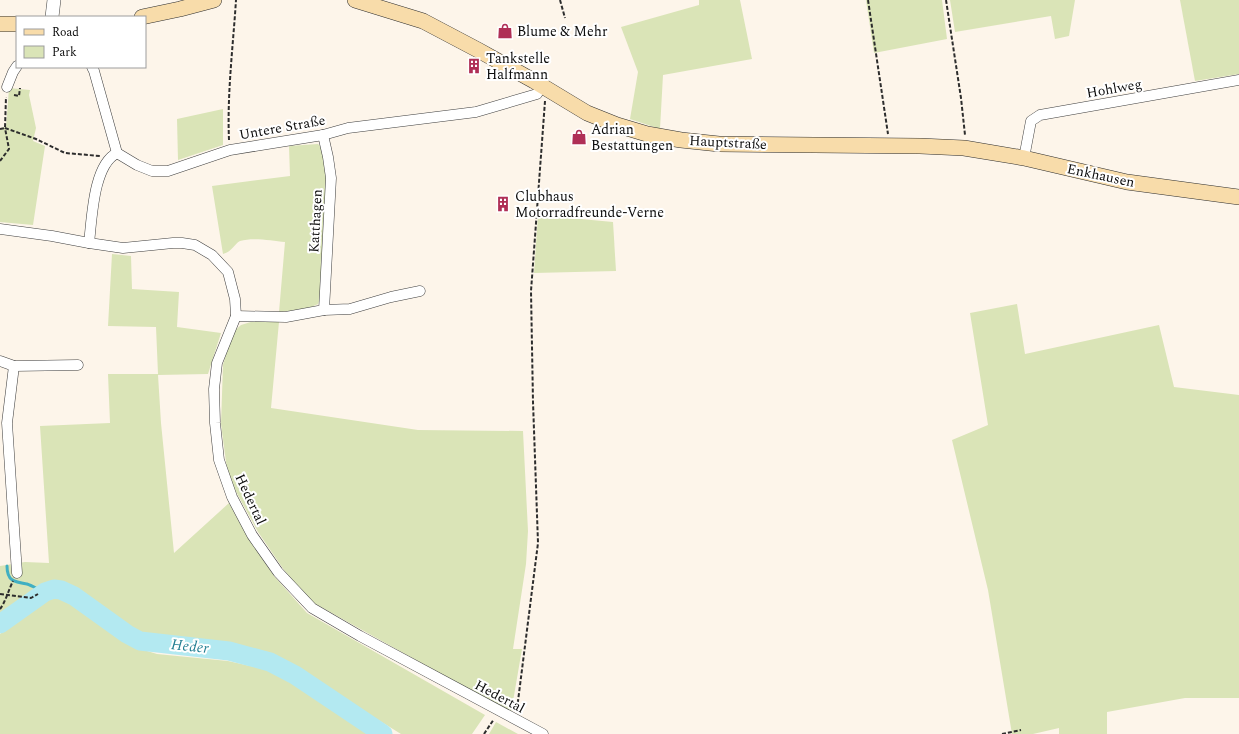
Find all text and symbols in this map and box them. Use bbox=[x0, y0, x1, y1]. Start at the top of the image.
legend bbox=[16, 16, 146, 68]
place label: Blume & Mehr bbox=[517, 21, 608, 42]
shop icon: Blume & Mehr bbox=[496, 22, 514, 40]
text: Road bbox=[52, 23, 79, 42]
text: Park bbox=[52, 43, 77, 62]
place label: Tankstelle Halfmann bbox=[486, 48, 550, 85]
building icon: Tankstelle Halfmann bbox=[465, 57, 483, 75]
street label: Hohlweg bbox=[1085, 73, 1144, 104]
street label: Untere Straße bbox=[237, 110, 327, 145]
place label: Adrian Bestattungen bbox=[591, 119, 673, 156]
shop icon: Adrian Bestattungen bbox=[570, 128, 588, 146]
street label: Hauptstraße bbox=[689, 130, 768, 155]
street label: Enkhausen bbox=[1065, 158, 1137, 193]
place label: Clubhaus Motorradfreunde-Verne bbox=[515, 186, 664, 223]
street label: Katthagen bbox=[303, 189, 328, 253]
building icon: Clubhaus Motorradfreunde-Verne bbox=[494, 195, 512, 213]
street label: Hedertal bbox=[230, 470, 272, 528]
water label: Heder bbox=[170, 633, 211, 660]
street label: Hedertal bbox=[471, 674, 529, 718]

